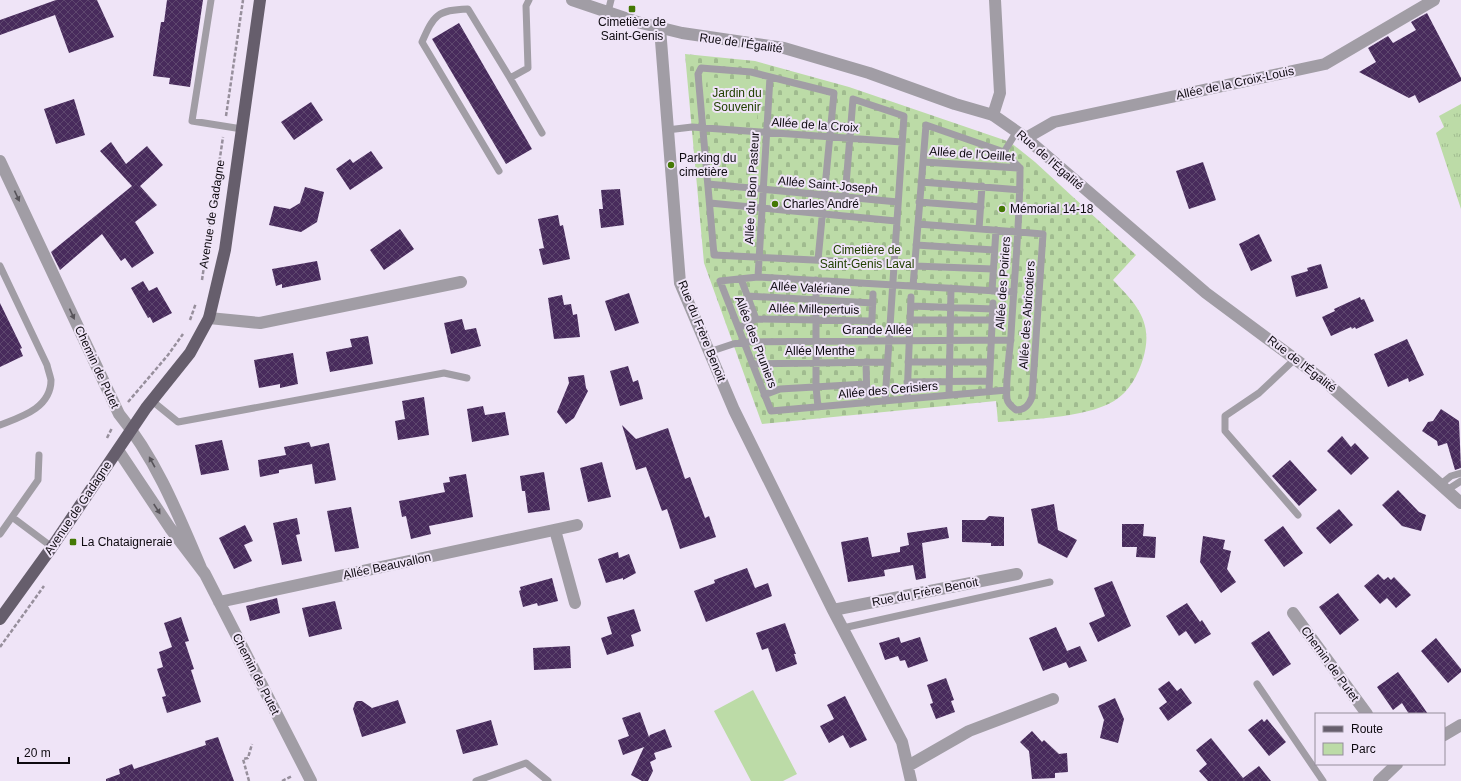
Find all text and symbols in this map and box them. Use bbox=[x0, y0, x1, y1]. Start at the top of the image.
marker: Cimetière de Saint-Genis bbox=[627, 4, 637, 14]
place label: Cimetière de Saint-Genis bbox=[598, 15, 666, 43]
street label: Rue de l'Égalité bbox=[699, 29, 784, 56]
street label: Allée de la Croix-Louis bbox=[1175, 64, 1295, 102]
park label: Jardin du Souvenir bbox=[712, 86, 762, 114]
street label: Allée de la Croix bbox=[771, 115, 859, 135]
street label: Rue de l'Égalité bbox=[1014, 127, 1087, 193]
street label: Allée du Bon Pasteur bbox=[742, 131, 762, 245]
street label: Allée de l'Oeillet bbox=[929, 144, 1016, 164]
place label: Parking du cimetière bbox=[679, 151, 736, 179]
street label: Avenue de Gadagne bbox=[196, 158, 228, 269]
marker: Parking du cimetière bbox=[666, 160, 676, 170]
street label: Allée Saint-Joseph bbox=[778, 174, 878, 196]
one-way arrow bbox=[14, 191, 20, 202]
place label: Charles André bbox=[783, 197, 859, 211]
marker: Charles André bbox=[770, 199, 780, 209]
place label: Mémorial 14-18 bbox=[1010, 202, 1094, 216]
marker: Mémorial 14-18 bbox=[997, 204, 1007, 214]
street label: Allée des Poiriers bbox=[993, 236, 1013, 330]
park label: Cimetière de Saint-Genis Laval bbox=[820, 243, 914, 271]
street label: Allée des Abricotiers bbox=[1016, 260, 1038, 370]
street label: Rue du Frère Benoit bbox=[675, 278, 729, 384]
street label: Allée Valériane bbox=[770, 279, 851, 297]
street label: Allée des Pruniers bbox=[732, 294, 780, 390]
street label: Allée Millepertuis bbox=[769, 301, 859, 317]
one-way arrow bbox=[69, 308, 75, 319]
street label: Grande Allée bbox=[842, 323, 912, 337]
street label: Chemin de Putet bbox=[72, 324, 123, 411]
street label: Rue de l'Égalité bbox=[1265, 332, 1340, 395]
street label: Allée Menthe bbox=[785, 344, 855, 358]
street label: Allée des Cerisiers bbox=[838, 379, 938, 401]
one-way arrow bbox=[149, 456, 155, 468]
street label: Avenue de Gadagne bbox=[41, 458, 115, 557]
one-way arrow bbox=[153, 504, 161, 514]
place label: La Chataigneraie bbox=[81, 535, 173, 549]
marker: La Chataigneraie bbox=[68, 537, 78, 547]
street label: Allée Beauvallon bbox=[342, 550, 432, 582]
street label: Rue du Frère Benoit bbox=[871, 575, 980, 609]
street label: Chemin de Putet bbox=[1298, 624, 1362, 705]
street label: Chemin de Putet bbox=[229, 631, 283, 718]
legend bbox=[1315, 713, 1445, 765]
text: Route bbox=[1351, 722, 1383, 736]
scale bar bbox=[18, 739, 69, 765]
text: Parc bbox=[1351, 742, 1376, 756]
text: 20 m bbox=[24, 746, 51, 760]

